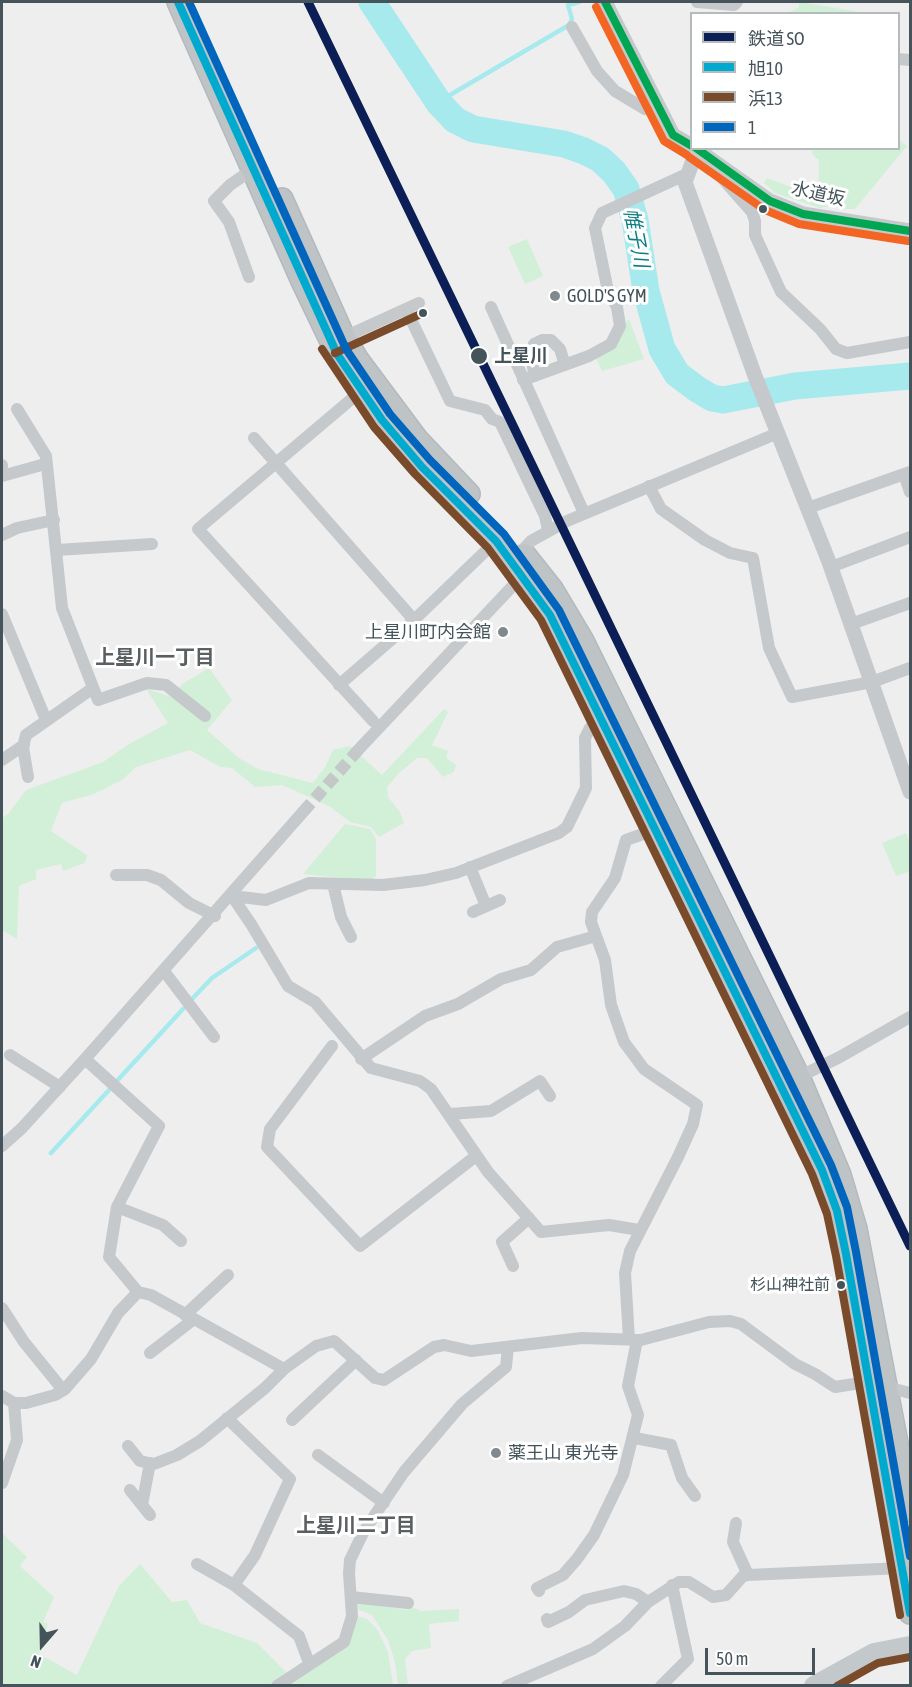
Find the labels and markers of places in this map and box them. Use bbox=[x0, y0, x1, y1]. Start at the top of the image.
unlabelled marker bbox=[757, 203, 769, 215]
place label: GOLD'S GYM bbox=[567, 285, 647, 307]
marker: GOLD'S GYM bbox=[548, 289, 562, 303]
unlabelled marker bbox=[417, 307, 429, 319]
place label: 上星川 bbox=[494, 345, 548, 367]
marker: 上星川 bbox=[469, 346, 489, 366]
place label: 上星川町内会館 bbox=[365, 621, 491, 643]
marker: 上星川町内会館 bbox=[496, 625, 510, 639]
place label: 杉山神社前 bbox=[750, 1275, 830, 1295]
marker: 杉山神社前 bbox=[835, 1279, 847, 1291]
place label: 薬王山 東光寺 bbox=[508, 1442, 618, 1464]
marker: 薬王山 東光寺 bbox=[489, 1446, 503, 1460]

